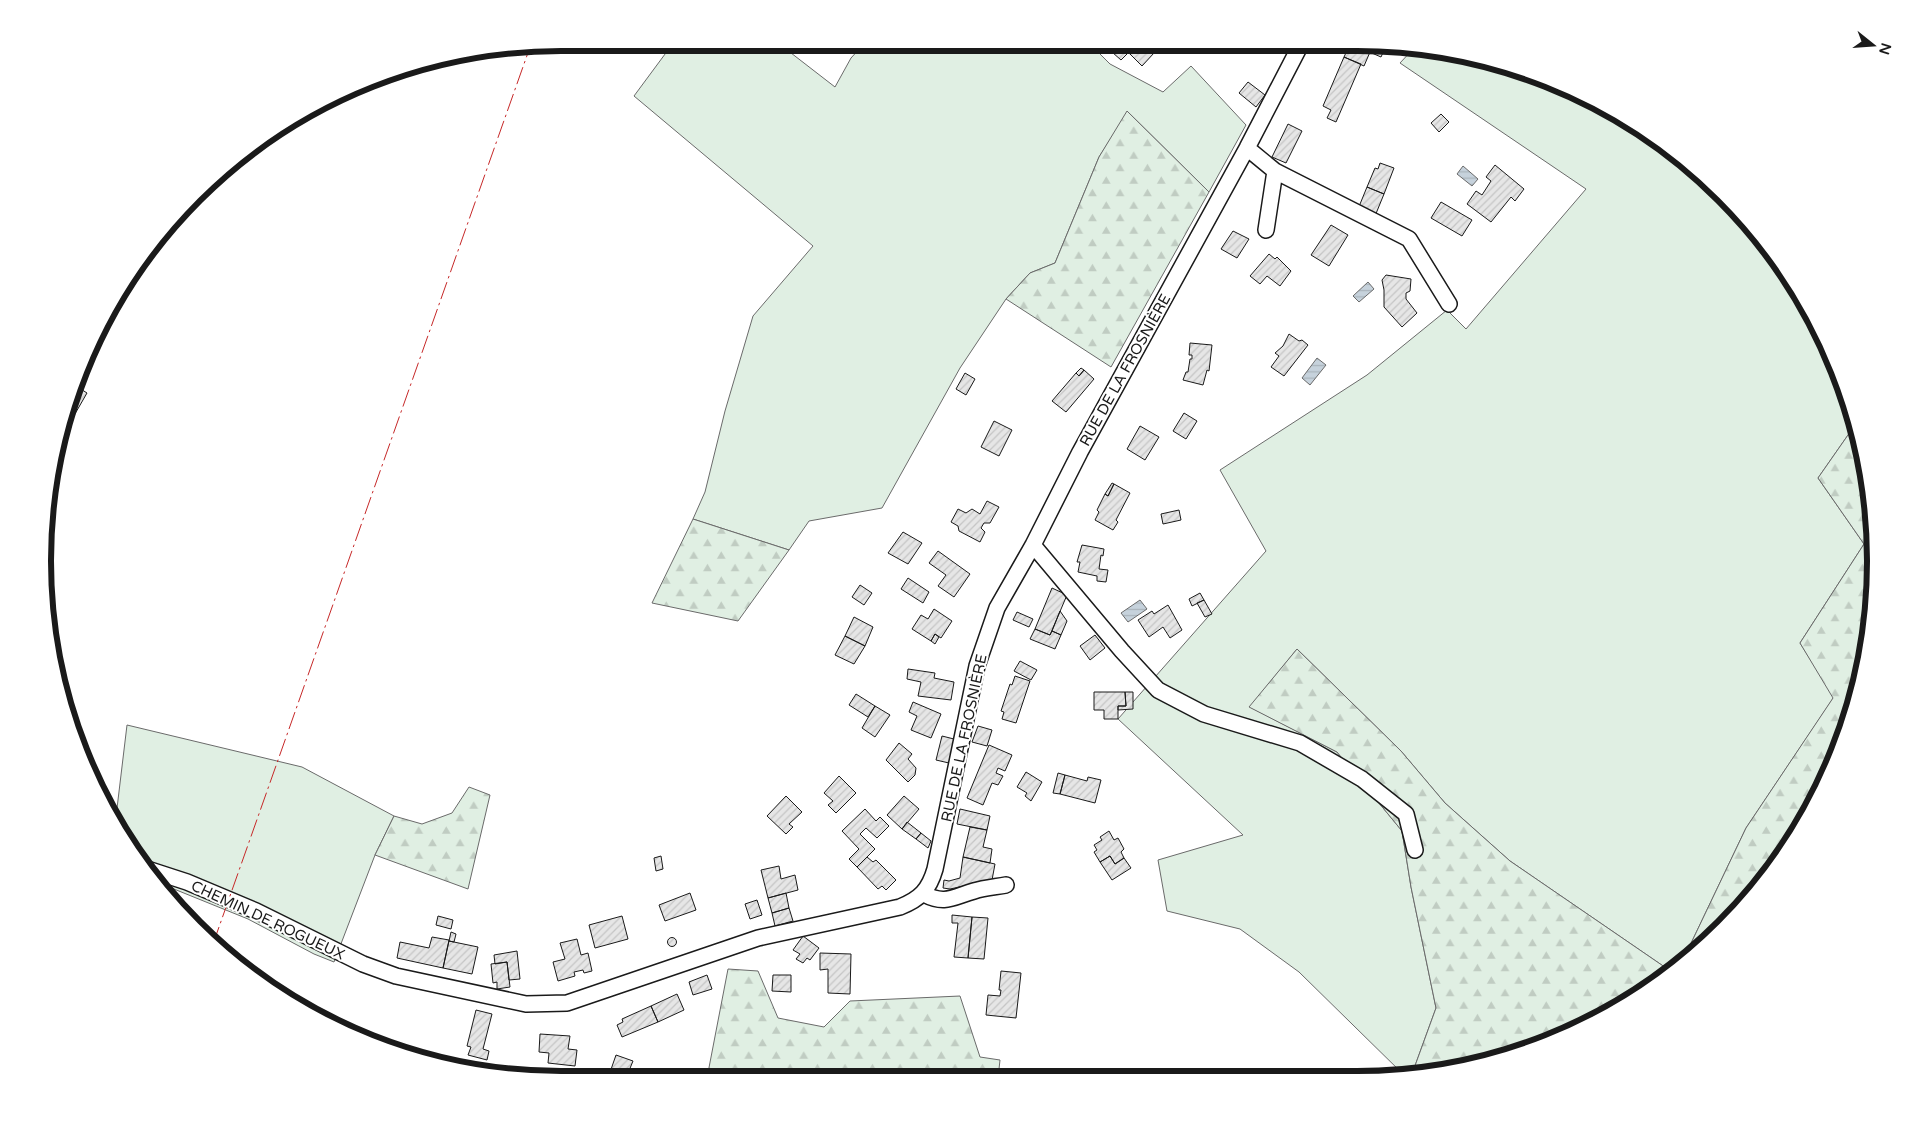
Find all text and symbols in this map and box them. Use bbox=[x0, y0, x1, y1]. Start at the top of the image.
north arrow bbox=[1848, 20, 1898, 70]
text: N bbox=[1875, 41, 1895, 57]
street label: RUE DE LA FROSNIÈRE bbox=[1076, 291, 1174, 449]
street label: RUE DE LA FROSNIÈRE bbox=[937, 652, 991, 824]
street label: CHEMIN DE ROGUEUX bbox=[188, 876, 348, 964]

